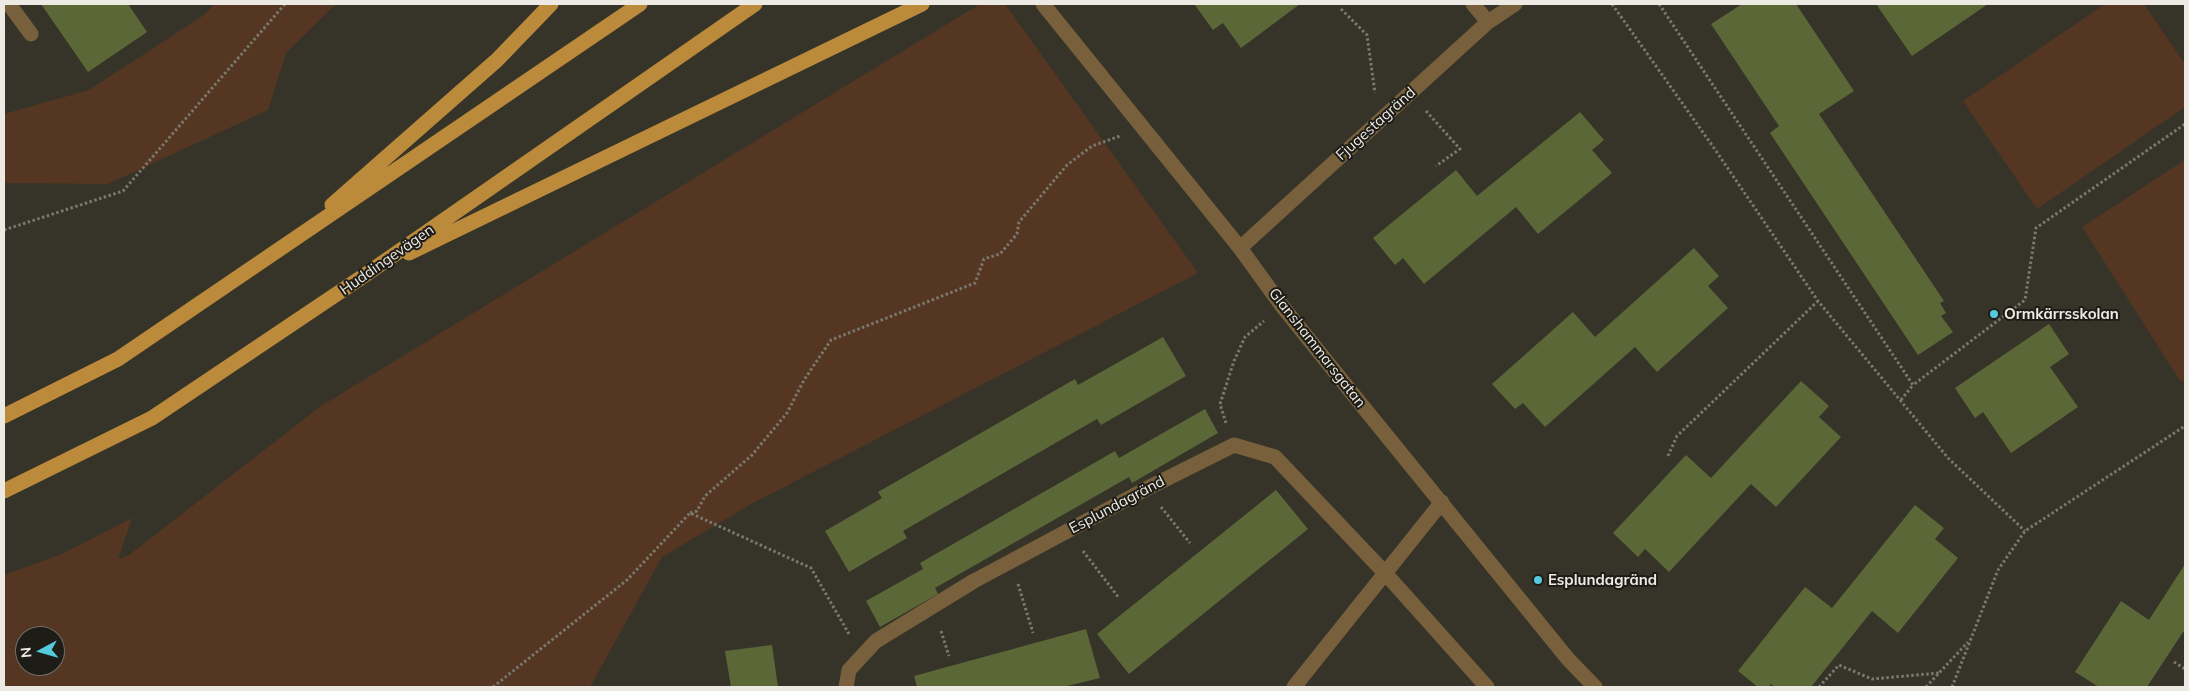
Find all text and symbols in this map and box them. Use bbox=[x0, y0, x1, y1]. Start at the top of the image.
street label: Fjugestagränd bbox=[1333, 84, 1419, 164]
street label: Huddingevägen bbox=[337, 221, 437, 299]
street label: Glanshammarsgatan bbox=[1265, 285, 1369, 411]
place label: Ormkärrsskolan bbox=[2004, 305, 2119, 323]
marker: Ormkärrsskolan bbox=[1988, 308, 2000, 320]
street label: Esplundagränd bbox=[1066, 472, 1168, 538]
place label: Esplundagränd bbox=[1548, 571, 1657, 589]
marker: Esplundagränd bbox=[1532, 574, 1544, 586]
north arrow bbox=[15, 626, 65, 676]
text: N bbox=[17, 646, 36, 659]

